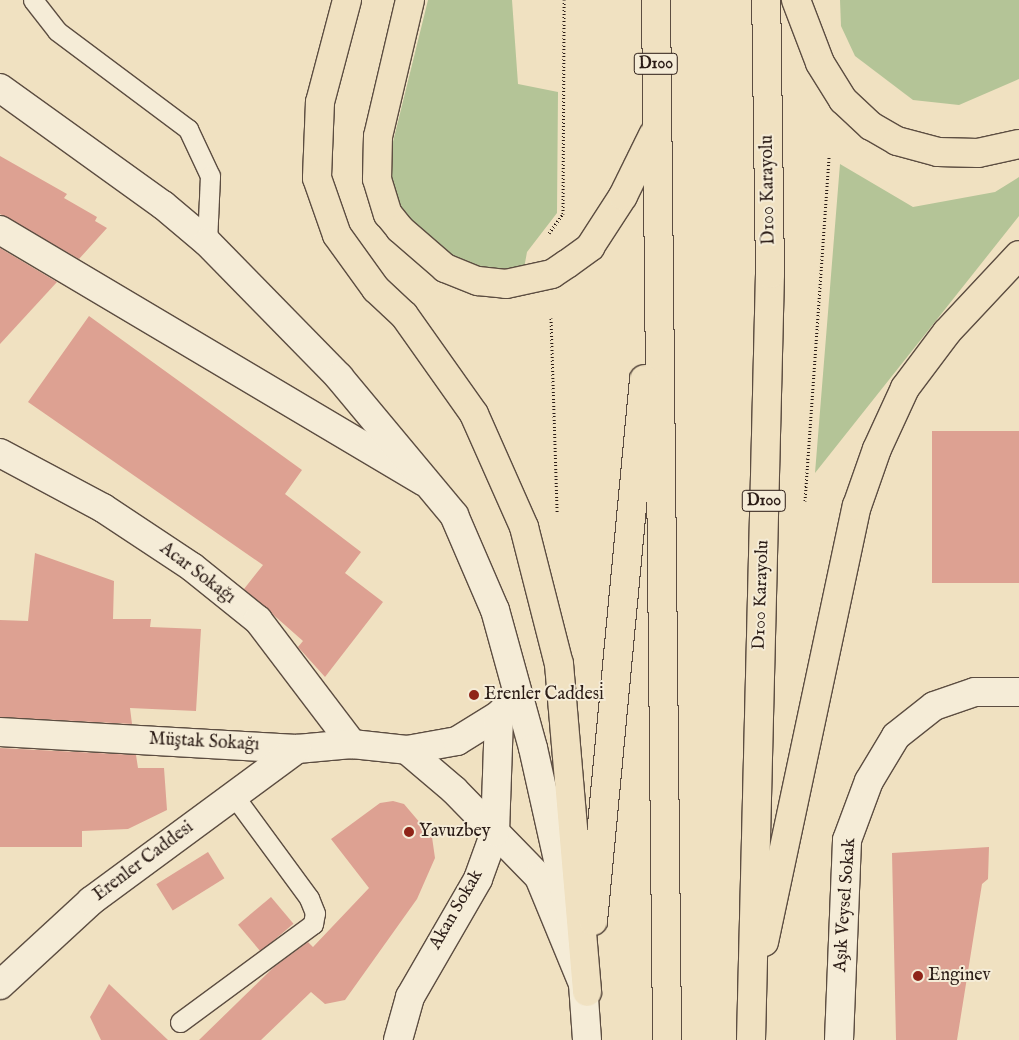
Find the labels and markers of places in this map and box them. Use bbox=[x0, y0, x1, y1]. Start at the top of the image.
place label: Erenler Caddesi̇ bbox=[484, 684, 604, 706]
marker: Erenler Caddesi̇ bbox=[468, 689, 480, 701]
place label: Yavuzbey bbox=[419, 821, 491, 843]
marker: Yavuzbey bbox=[403, 826, 415, 838]
place label: Enginev bbox=[928, 965, 990, 987]
marker: Enginev bbox=[912, 970, 924, 982]

